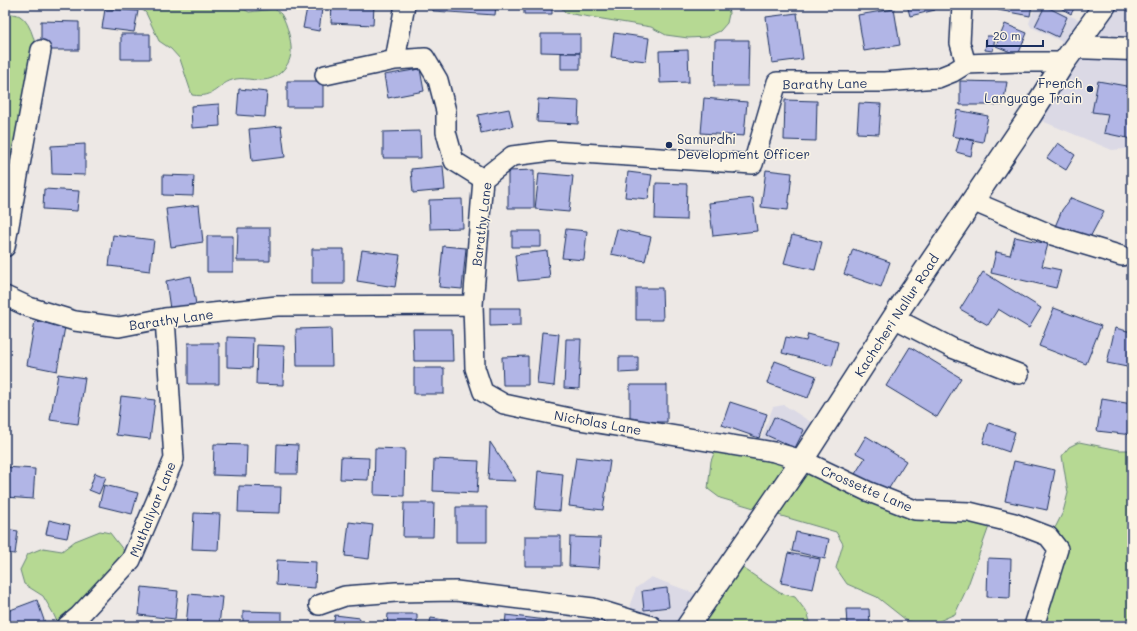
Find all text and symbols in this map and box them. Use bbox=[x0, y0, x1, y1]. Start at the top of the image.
scale bar bbox=[987, 22, 1043, 48]
text: 20 m bbox=[993, 27, 1021, 43]
street label: Barathy Lane bbox=[782, 74, 868, 92]
place label: French Language Train bbox=[984, 74, 1082, 106]
marker: French Language Train bbox=[1085, 84, 1095, 94]
place label: Samurdhi Development Officer bbox=[677, 130, 810, 162]
marker: Samurdhi Development Officer bbox=[664, 140, 674, 150]
street label: Barathy Lane bbox=[467, 181, 495, 267]
street label: Kachcheri Nallur Road bbox=[850, 250, 942, 380]
street label: Barathy Lane bbox=[128, 305, 214, 333]
street label: Nicholas Lane bbox=[553, 406, 643, 438]
street label: Muthaliyar Lane bbox=[125, 459, 179, 559]
street label: Crossette Lane bbox=[819, 461, 915, 515]

